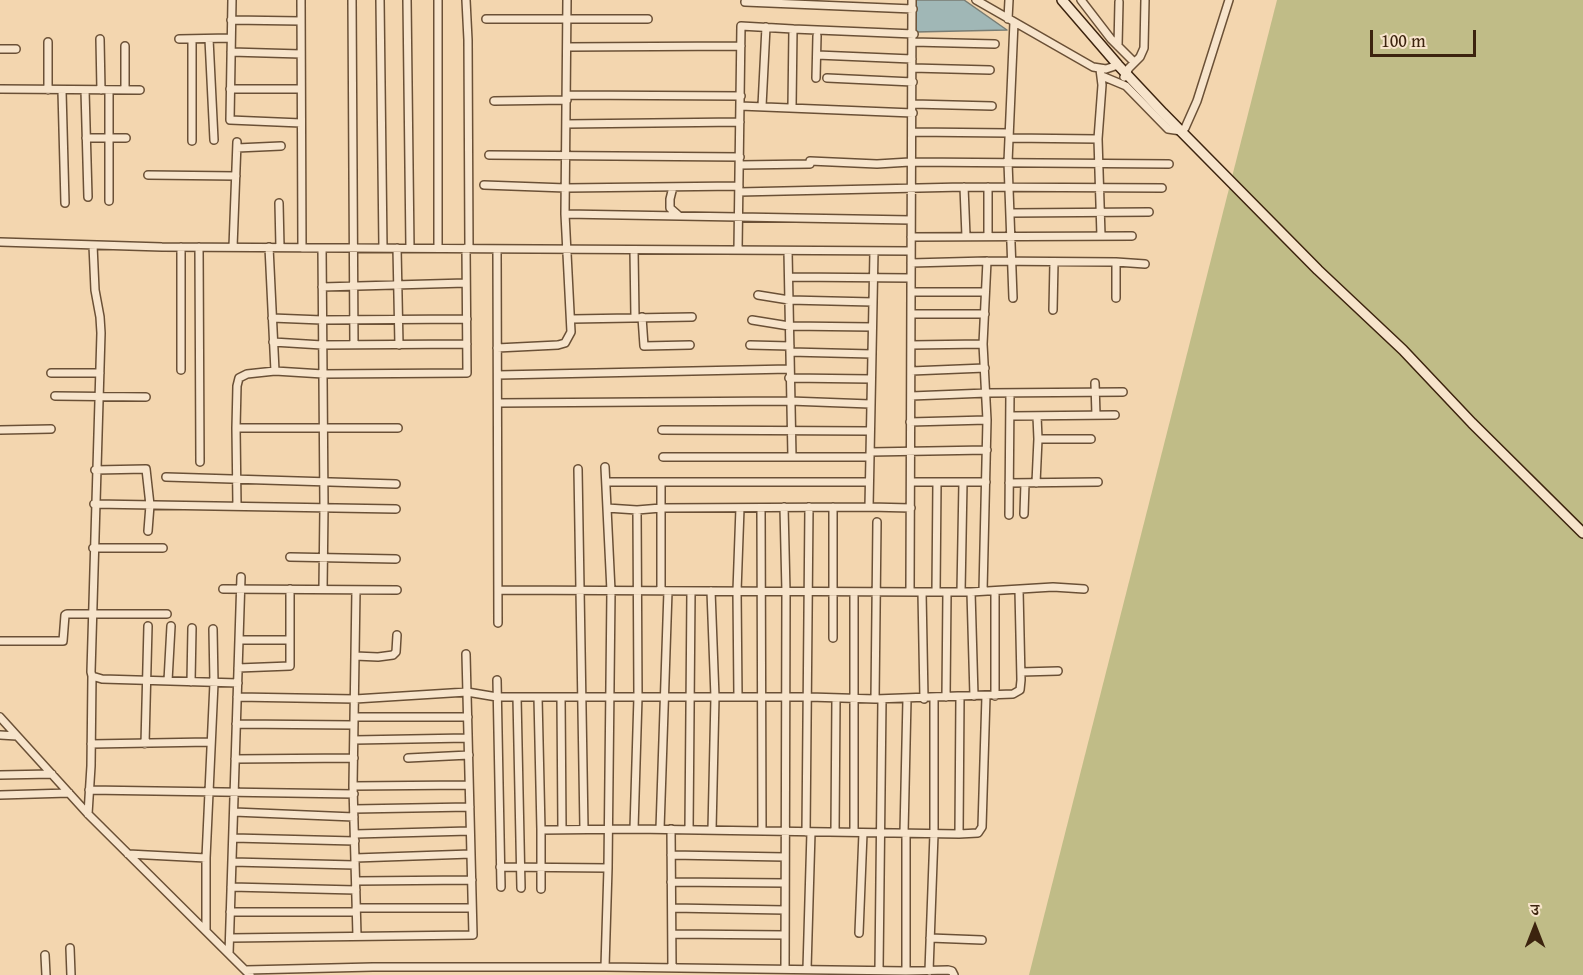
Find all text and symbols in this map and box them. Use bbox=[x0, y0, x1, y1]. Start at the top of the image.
scale bar bbox=[1373, 18, 1480, 56]
text: 100 m bbox=[1381, 27, 1426, 54]
north arrow bbox=[1505, 897, 1565, 957]
text: उ bbox=[1531, 897, 1539, 921]

